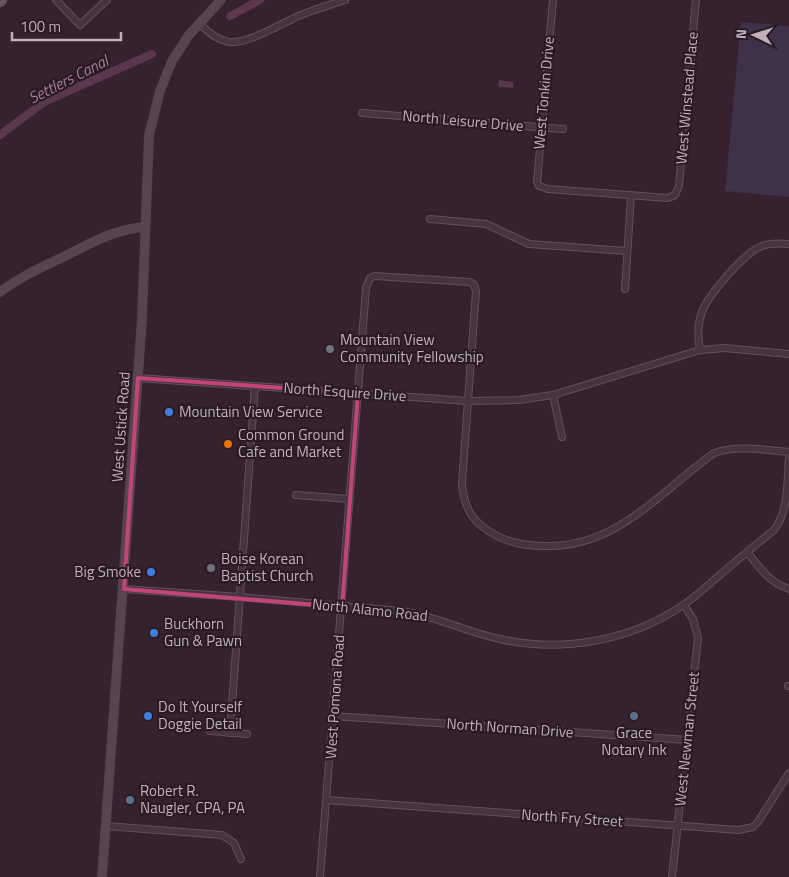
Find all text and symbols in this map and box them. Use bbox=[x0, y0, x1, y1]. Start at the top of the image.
scale bar bbox=[12, 10, 121, 42]
north arrow bbox=[729, 10, 779, 60]
text: 100 m bbox=[20, 15, 61, 38]
text: N bbox=[730, 28, 751, 40]
street label: West Winstead Place bbox=[669, 31, 704, 165]
street label: West Tonkin Drive bbox=[527, 36, 560, 150]
water label: Settlers Canal bbox=[24, 48, 114, 109]
street label: North Leisure Drive bbox=[402, 104, 525, 137]
place label: Mountain View Community Fellowship bbox=[340, 328, 484, 368]
marker: Mountain View Community Fellowship bbox=[324, 343, 336, 355]
street label: West Ustick Road bbox=[105, 371, 136, 483]
street label: North Esquire Drive bbox=[283, 376, 407, 407]
place label: Mountain View Service bbox=[179, 400, 323, 423]
marker: Mountain View Service bbox=[163, 406, 175, 418]
place label: Common Ground Cafe and Market bbox=[238, 423, 344, 463]
marker: Common Ground Cafe and Market bbox=[222, 438, 234, 450]
place label: Boise Korean Baptist Church bbox=[221, 547, 314, 587]
place label: Big Smoke bbox=[74, 560, 141, 583]
marker: Boise Korean Baptist Church bbox=[205, 562, 217, 574]
marker: Big Smoke bbox=[145, 566, 157, 578]
street label: North Alamo Road bbox=[311, 592, 429, 627]
place label: Buckhorn Gun & Pawn bbox=[164, 612, 242, 652]
marker: Buckhorn Gun & Pawn bbox=[148, 627, 160, 639]
street label: West Pomona Road bbox=[319, 634, 350, 760]
street label: West Newman Street bbox=[668, 670, 705, 807]
place label: Do It Yourself Doggie Detail bbox=[158, 695, 242, 735]
marker: Do It Yourself Doggie Detail bbox=[142, 710, 154, 722]
marker: Grace Notary Ink bbox=[628, 710, 640, 722]
street label: North Norman Drive bbox=[446, 712, 574, 743]
place label: Grace Notary Ink bbox=[601, 721, 667, 761]
place label: Robert R. Naugler, CPA, PA bbox=[140, 779, 245, 819]
marker: Robert R. Naugler, CPA, PA bbox=[124, 794, 136, 806]
street label: North Fry Street bbox=[520, 802, 624, 833]

